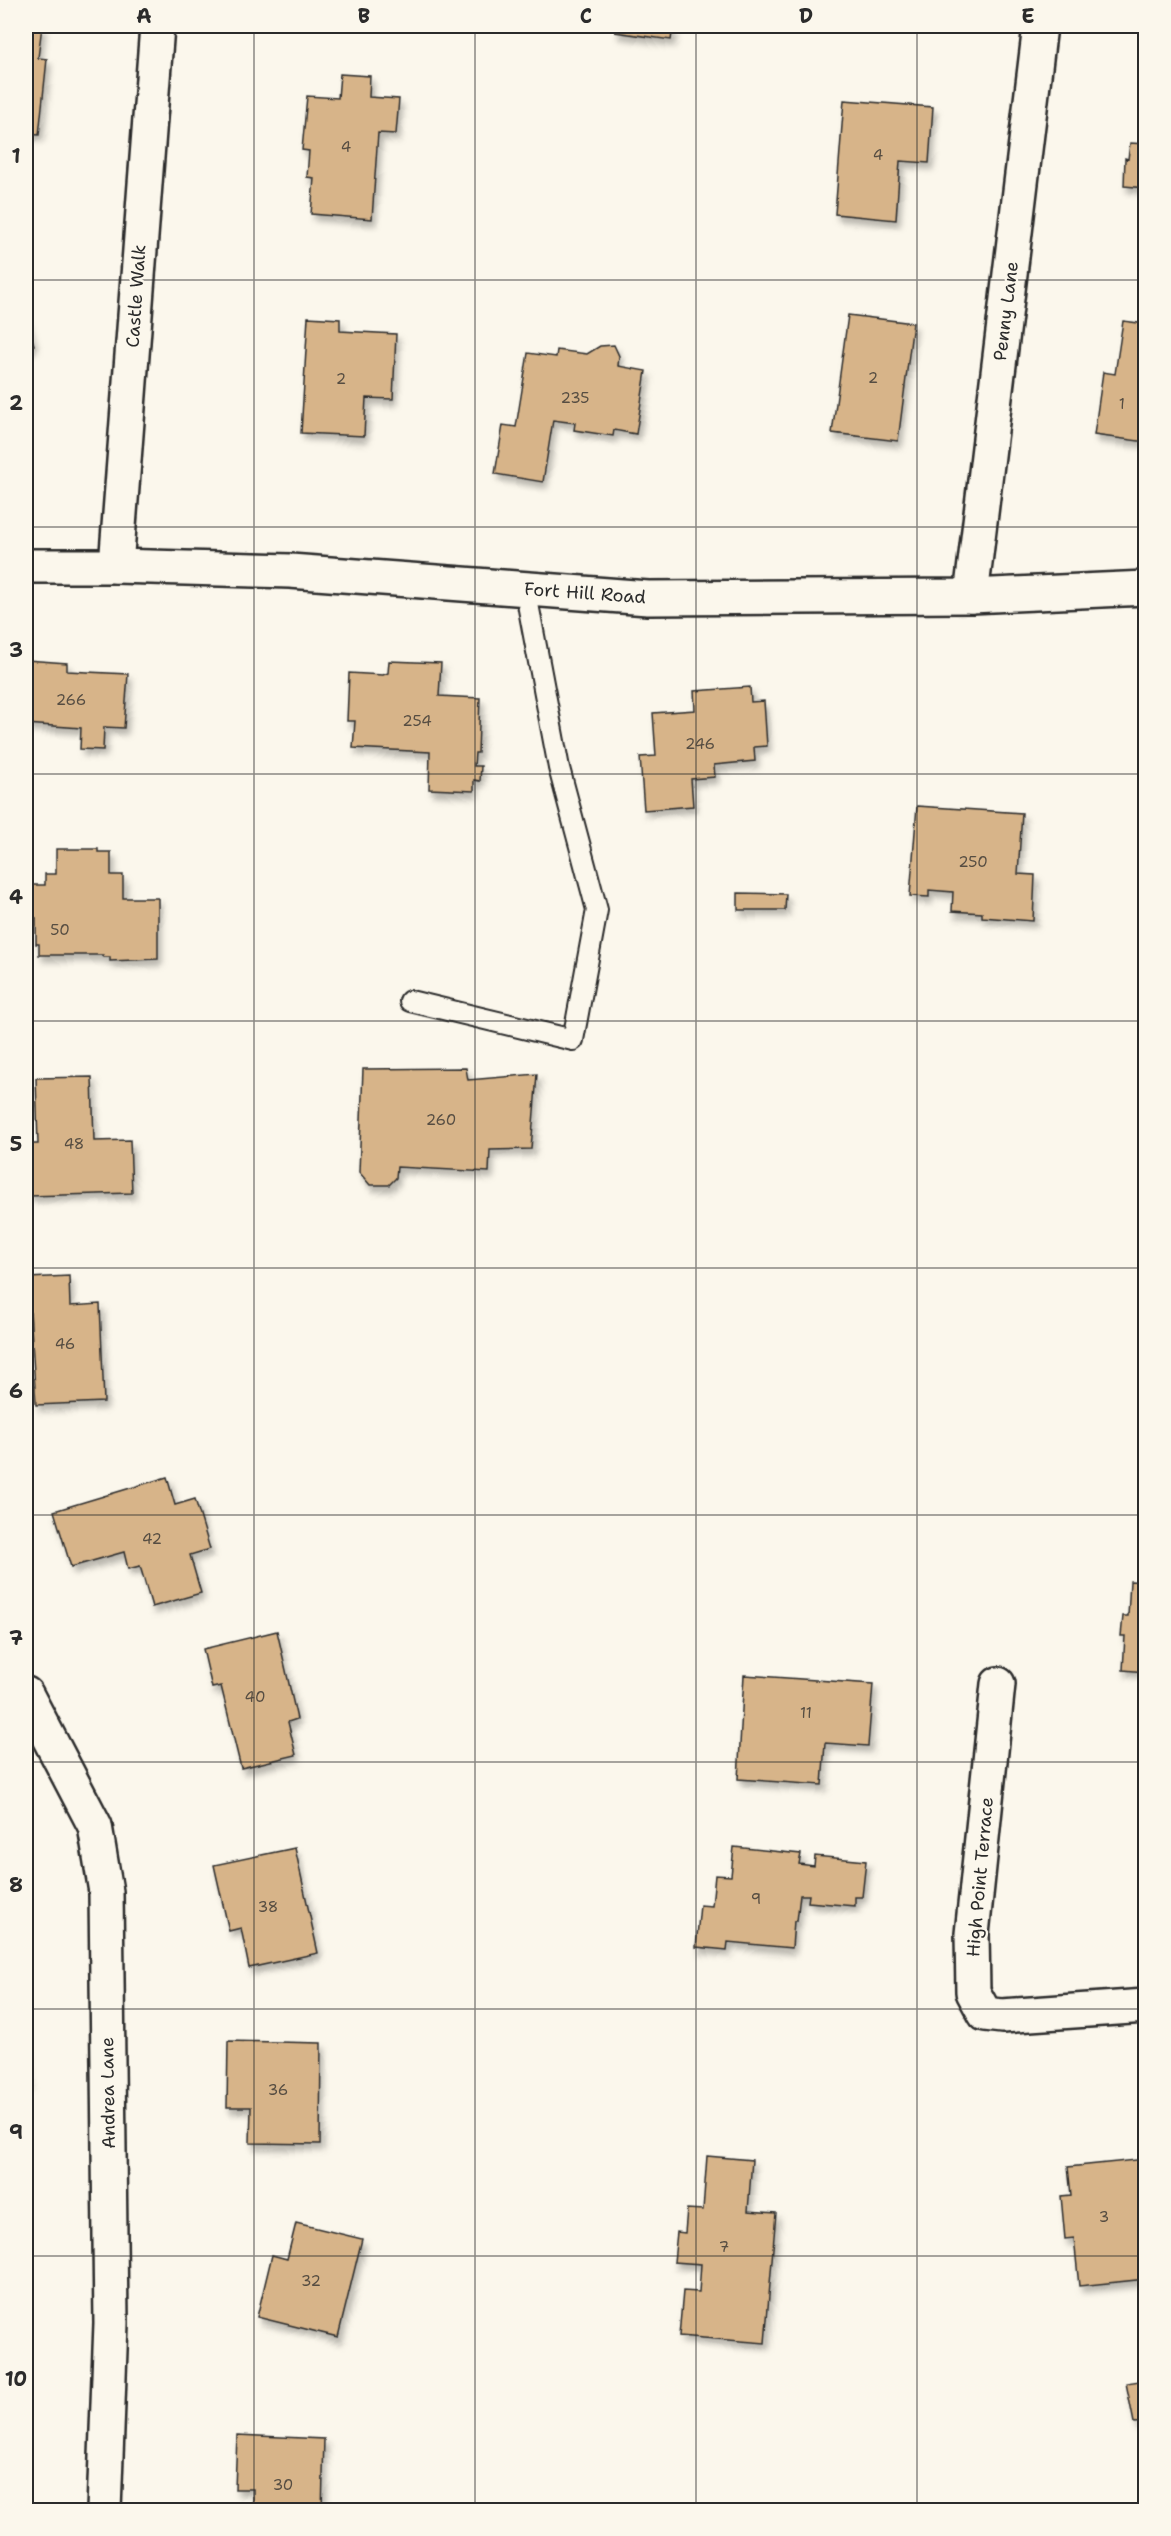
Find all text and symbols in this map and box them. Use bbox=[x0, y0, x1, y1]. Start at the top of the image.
text: A bbox=[136, 3, 152, 29]
text: B bbox=[358, 3, 370, 29]
text: C bbox=[580, 3, 592, 29]
text: D bbox=[799, 3, 813, 29]
text: E bbox=[1021, 3, 1035, 29]
house number: 4 bbox=[341, 137, 351, 157]
text: 1 bbox=[11, 143, 21, 169]
house number: 4 bbox=[873, 145, 883, 165]
street label: Castle Walk bbox=[120, 244, 152, 348]
street label: Penny Lane bbox=[988, 260, 1024, 362]
house number: 2 bbox=[868, 368, 878, 388]
house number: 2 bbox=[336, 369, 346, 389]
house number: 235 bbox=[561, 388, 589, 408]
text: 2 bbox=[9, 390, 23, 416]
house number: 1 bbox=[1119, 394, 1125, 414]
street label: Fort Hill Road bbox=[523, 577, 647, 609]
text: 3 bbox=[9, 637, 23, 663]
house number: 266 bbox=[56, 690, 86, 710]
house number: 254 bbox=[402, 711, 432, 731]
house number: 246 bbox=[685, 734, 715, 754]
house number: 250 bbox=[958, 852, 988, 872]
text: 4 bbox=[9, 884, 23, 910]
house number: 50 bbox=[50, 920, 70, 940]
house number: 260 bbox=[426, 1110, 456, 1130]
text: 5 bbox=[10, 1131, 22, 1157]
house number: 48 bbox=[64, 1134, 84, 1154]
house number: 46 bbox=[55, 1334, 75, 1354]
text: 6 bbox=[9, 1378, 23, 1404]
house number: 42 bbox=[142, 1529, 162, 1549]
text: 7 bbox=[9, 1625, 23, 1651]
house number: 40 bbox=[245, 1687, 265, 1707]
house number: 11 bbox=[800, 1703, 812, 1723]
street label: High Point Terrace bbox=[961, 1796, 999, 1958]
text: 8 bbox=[9, 1872, 23, 1898]
house number: 9 bbox=[751, 1889, 761, 1909]
house number: 38 bbox=[258, 1897, 278, 1917]
street label: Andrea Lane bbox=[95, 2037, 121, 2149]
house number: 36 bbox=[268, 2080, 288, 2100]
text: 9 bbox=[9, 2119, 23, 2145]
house number: 3 bbox=[1099, 2207, 1109, 2227]
house number: 7 bbox=[719, 2237, 729, 2257]
house number: 32 bbox=[301, 2271, 321, 2291]
text: 10 bbox=[5, 2366, 27, 2392]
house number: 30 bbox=[273, 2475, 293, 2495]

